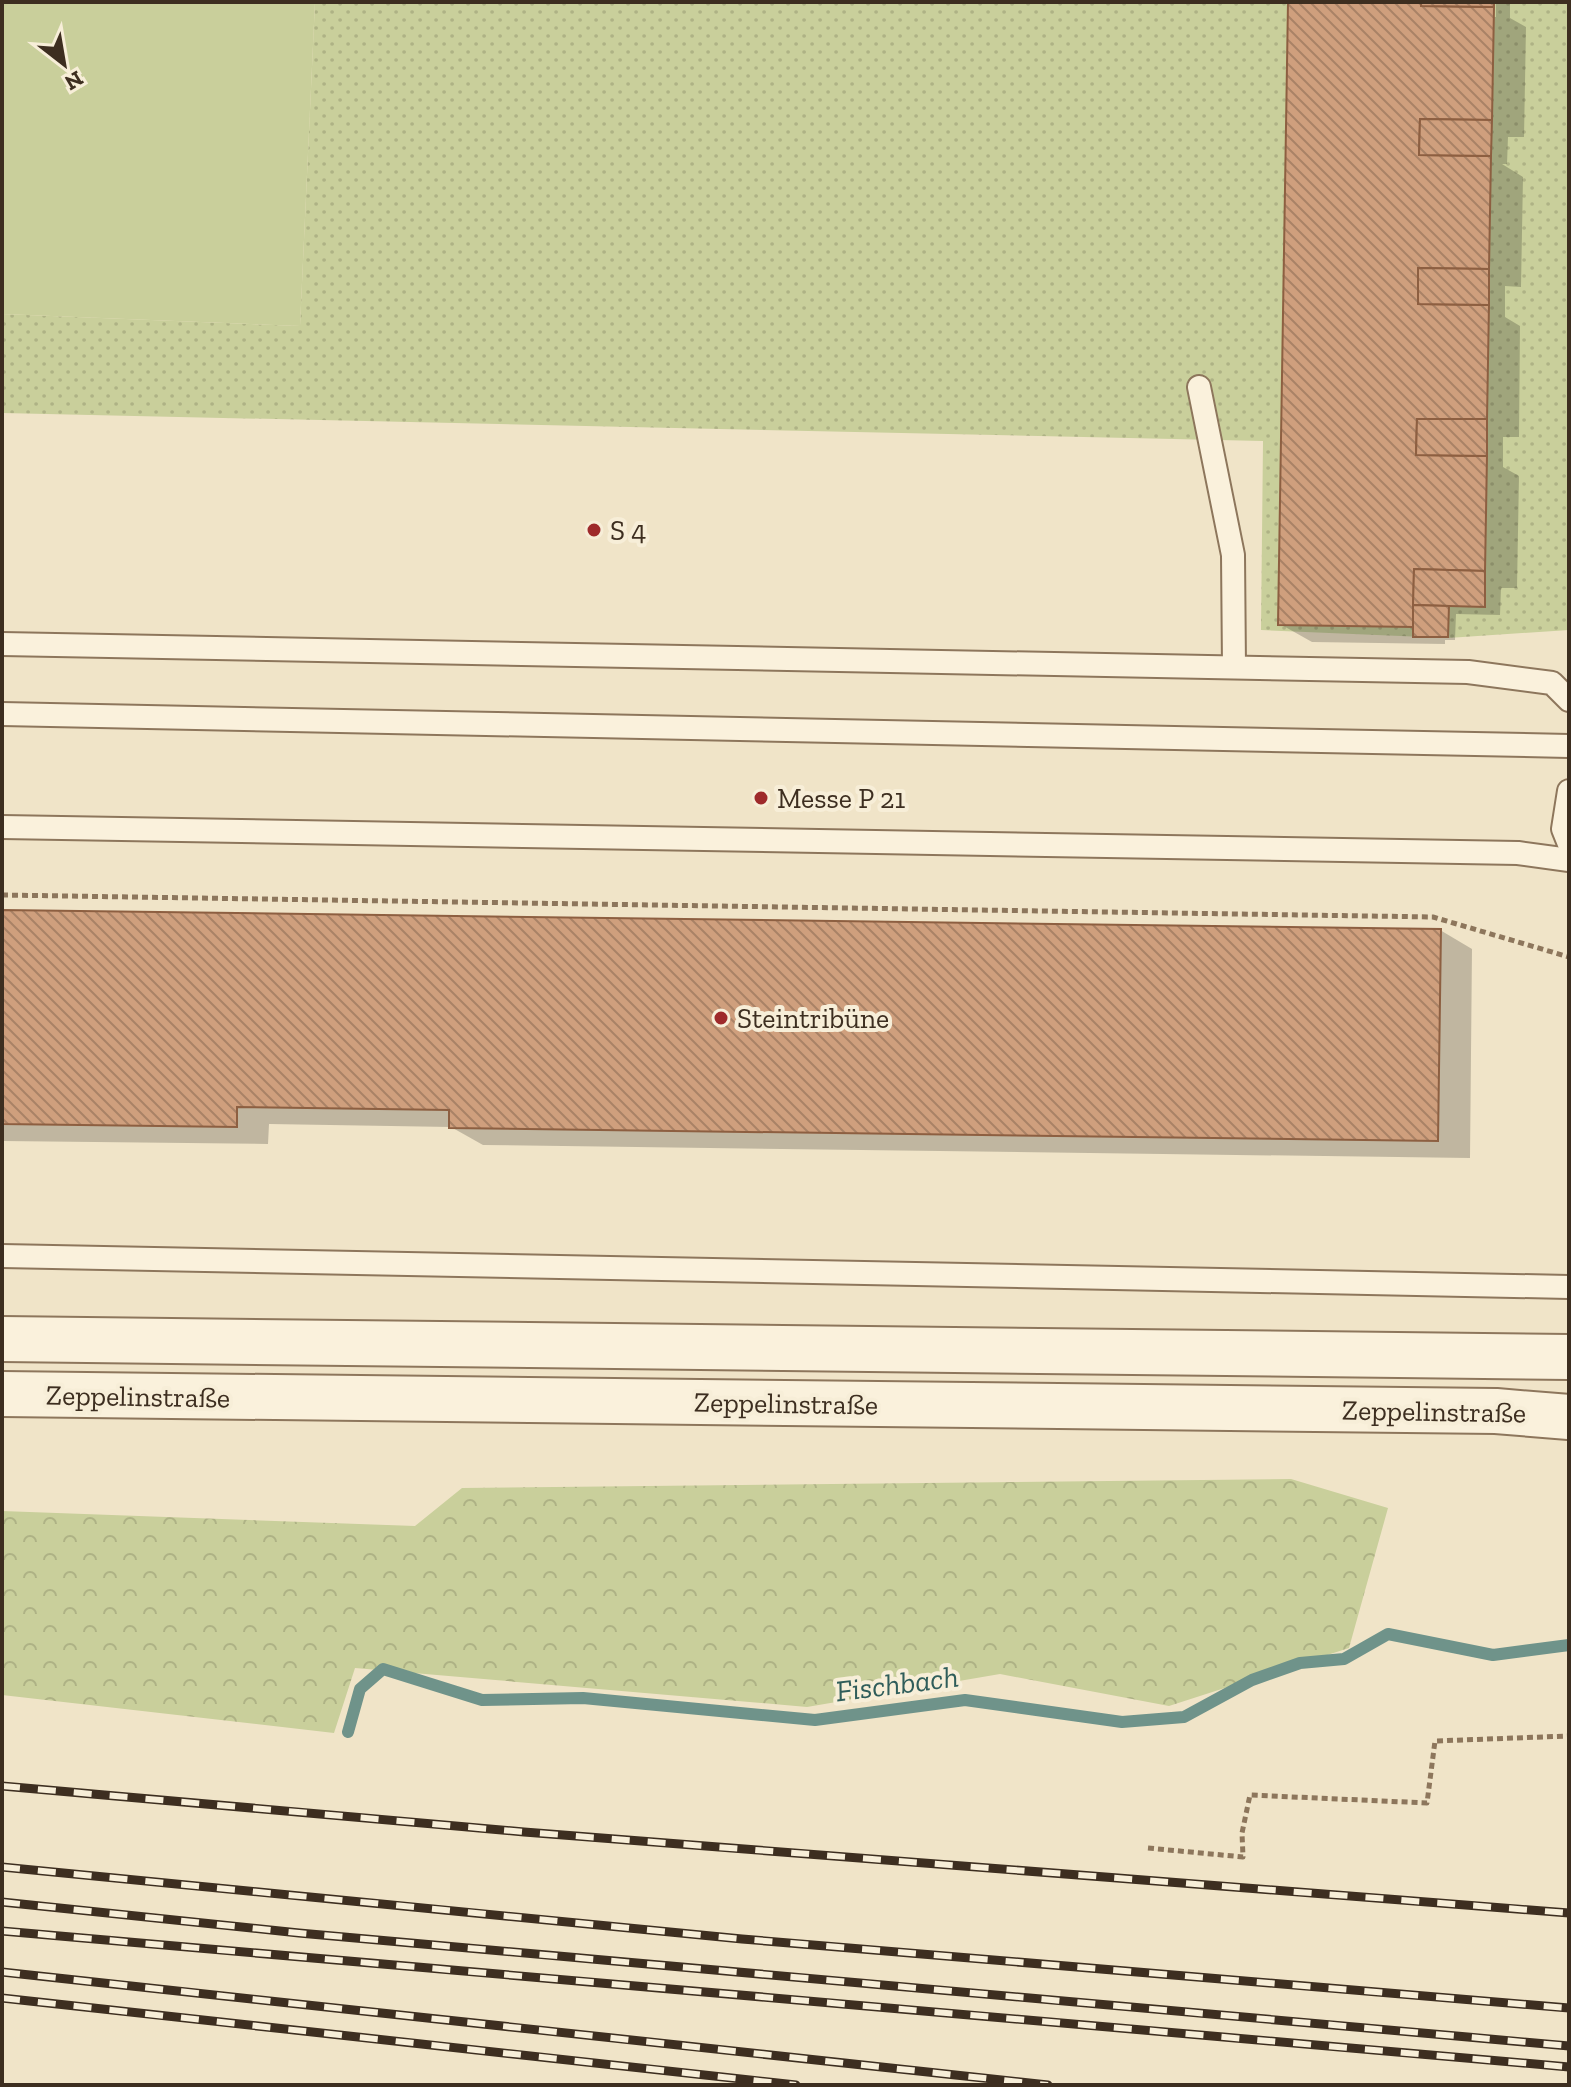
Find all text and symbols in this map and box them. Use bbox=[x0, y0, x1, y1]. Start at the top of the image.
north arrow bbox=[24, 24, 104, 104]
text: N bbox=[60, 65, 88, 97]
place label: S 4 bbox=[610, 514, 646, 547]
marker: S 4 bbox=[585, 521, 603, 539]
place label: Messe P 21 bbox=[777, 782, 905, 815]
marker: Messe P 21 bbox=[752, 789, 770, 807]
place label: Steintribüne bbox=[737, 1002, 889, 1035]
marker: Steintribüne bbox=[712, 1009, 730, 1027]
street label: Zeppelinstraße bbox=[46, 1378, 230, 1415]
street label: Zeppelinstraße bbox=[694, 1385, 878, 1422]
street label: Zeppelinstraße bbox=[1342, 1393, 1526, 1430]
water label: Fischbach bbox=[834, 1659, 960, 1709]

